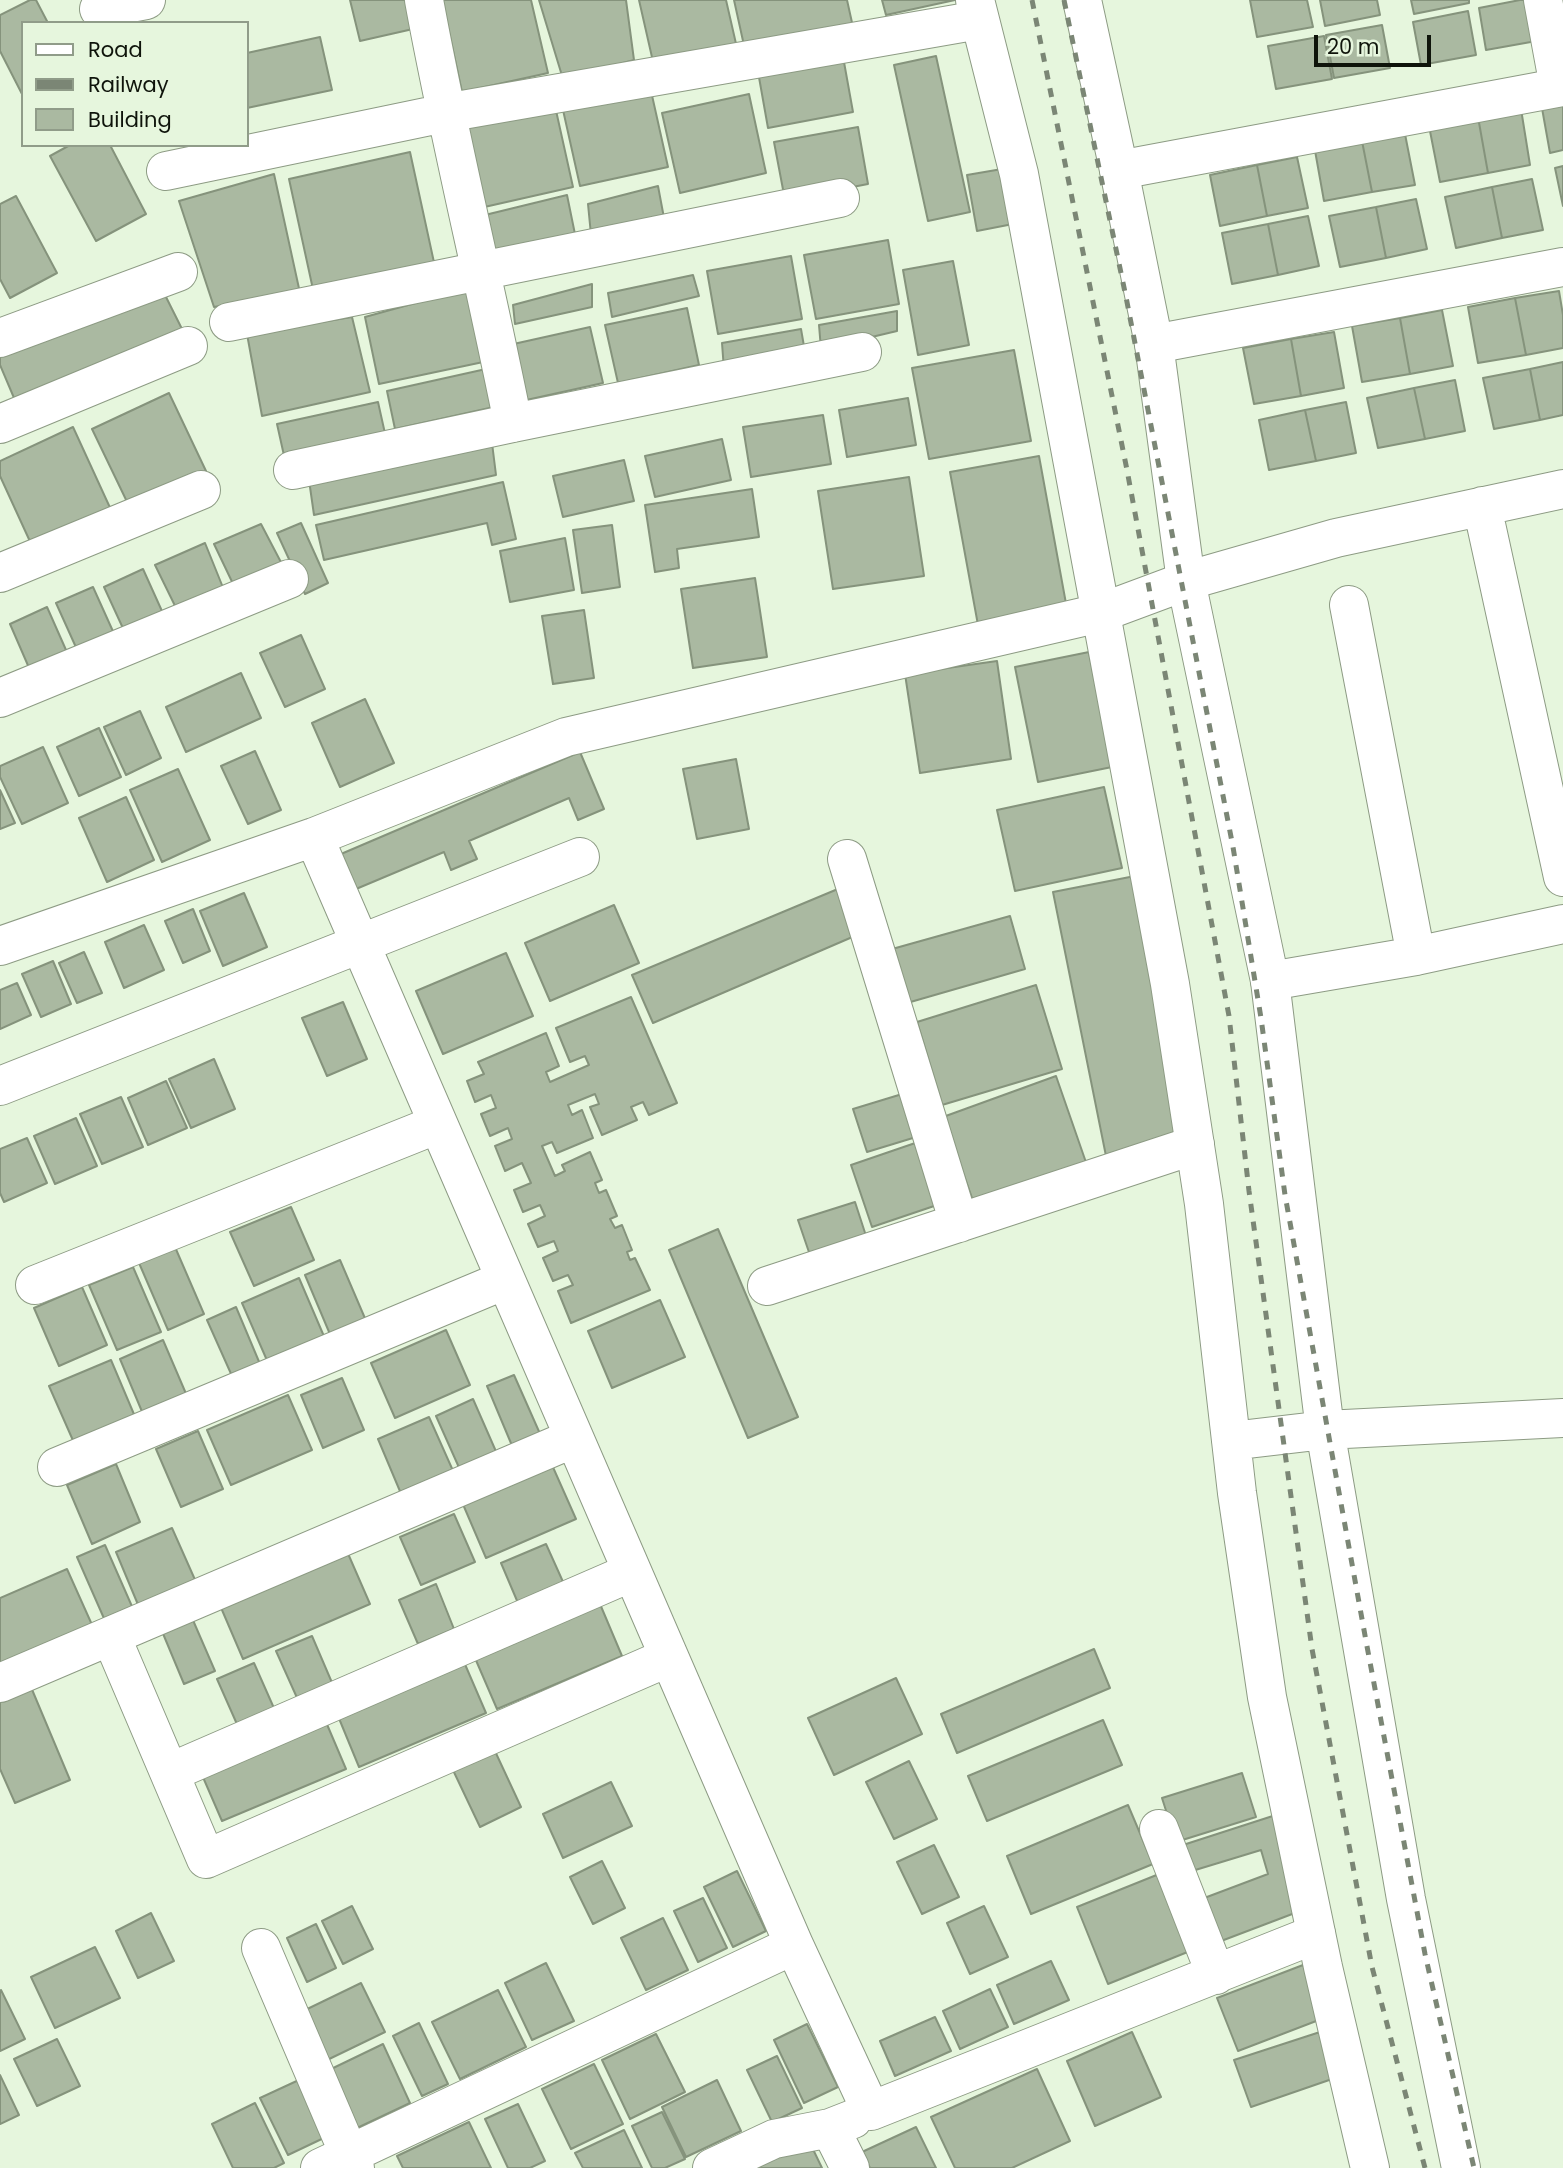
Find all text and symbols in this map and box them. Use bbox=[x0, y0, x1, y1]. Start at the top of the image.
legend bbox=[21, 21, 248, 147]
scale bar bbox=[1318, 21, 1435, 65]
text: 20 m bbox=[1327, 32, 1380, 61]
text: Road bbox=[88, 35, 143, 64]
text: Railway bbox=[88, 70, 169, 99]
text: Building bbox=[88, 105, 172, 134]

